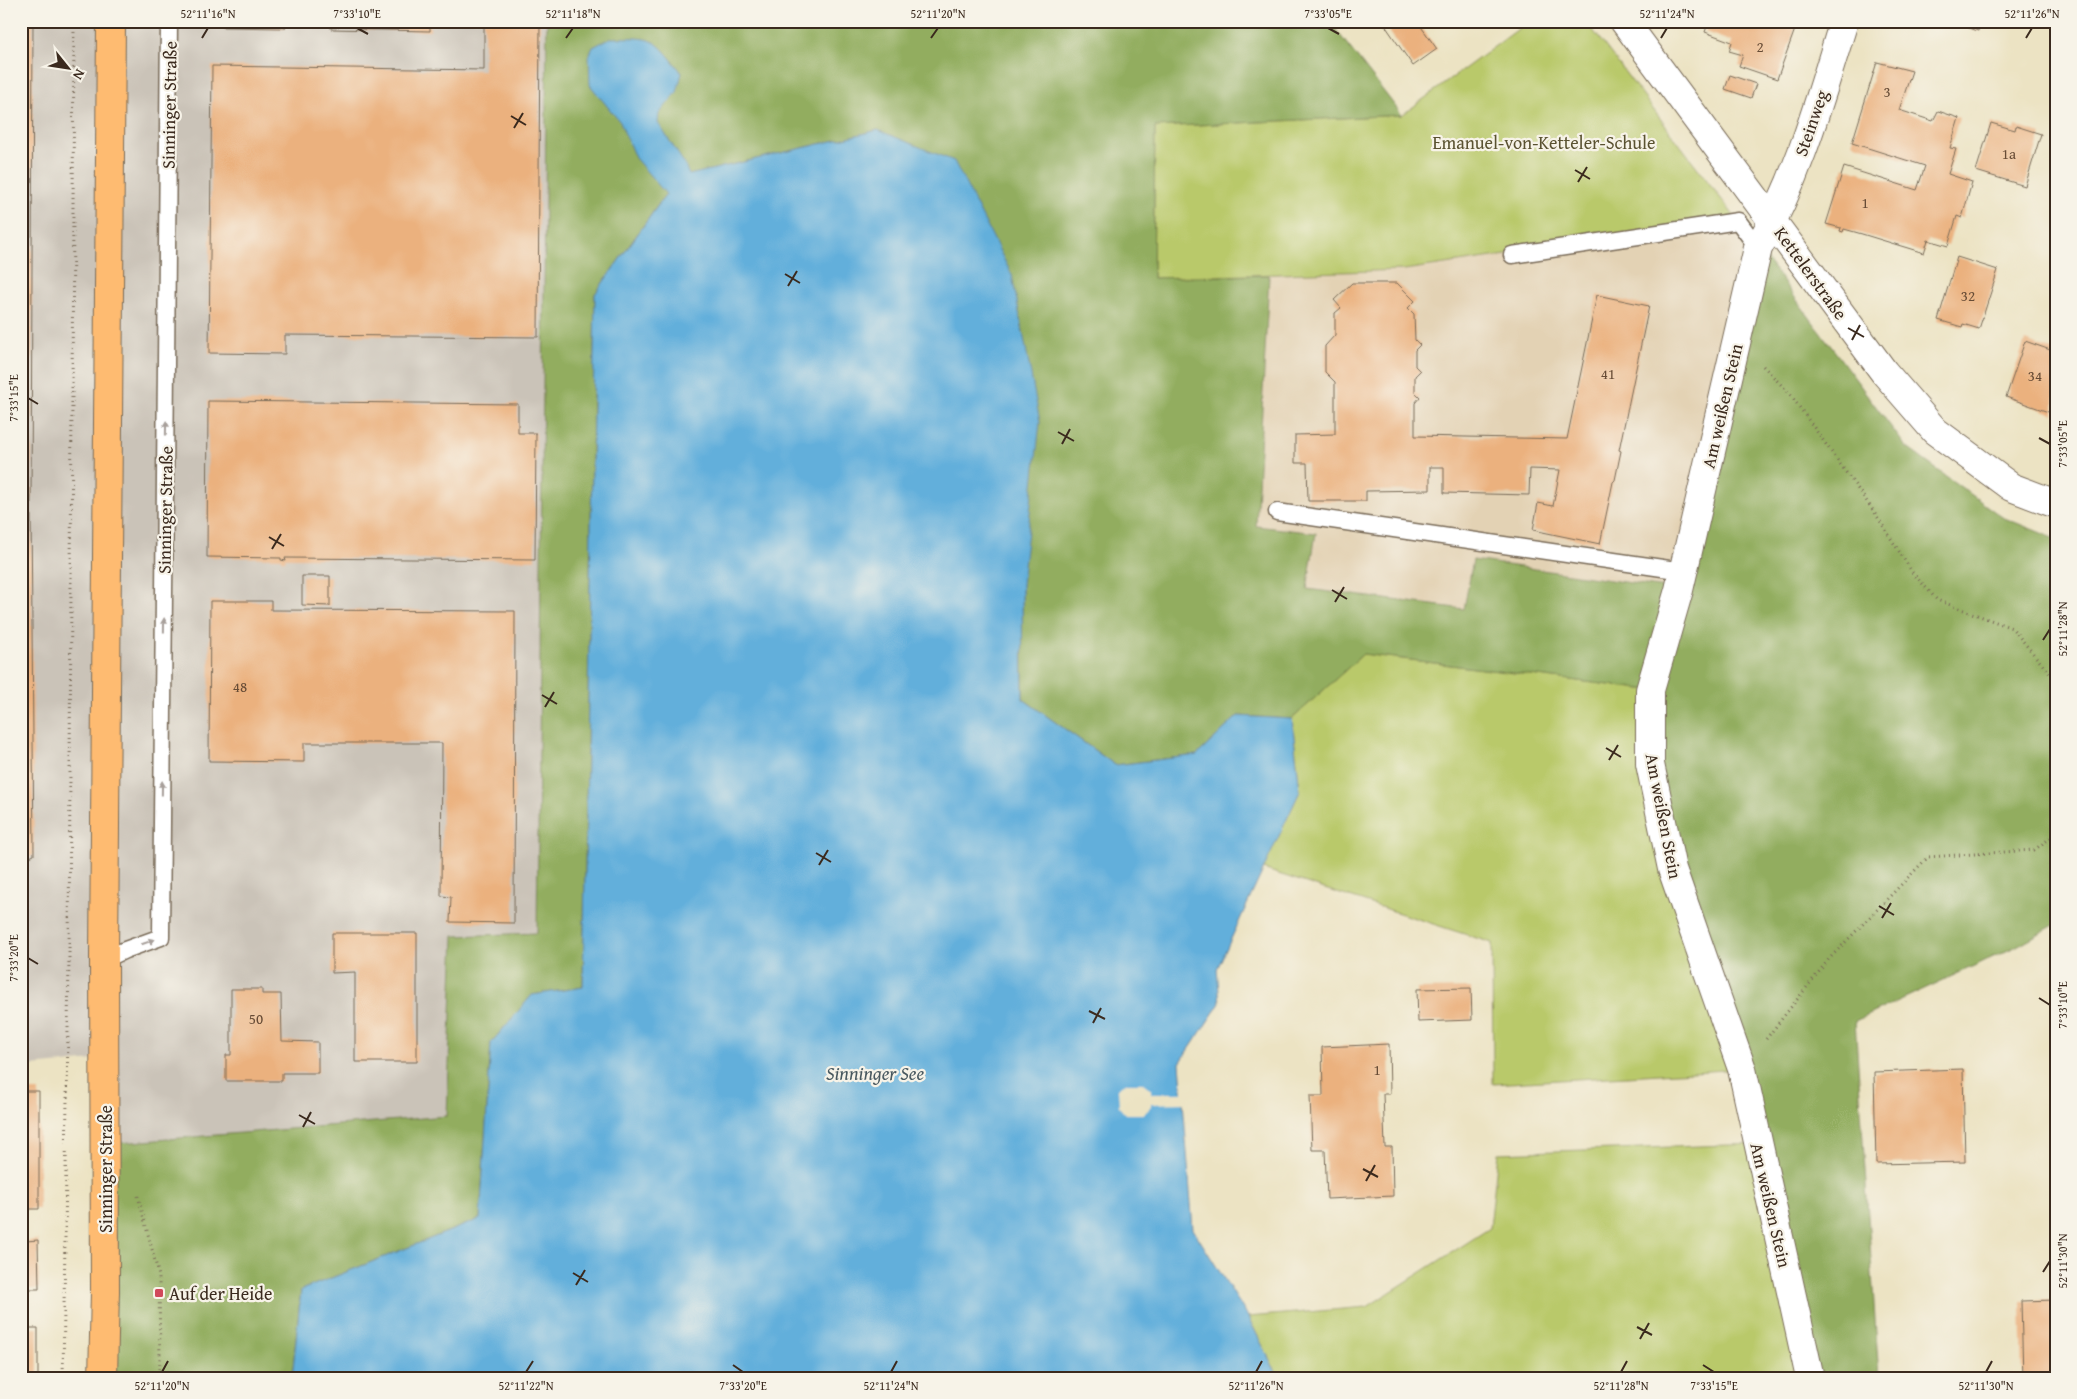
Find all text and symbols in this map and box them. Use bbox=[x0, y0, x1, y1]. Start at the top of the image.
text: 52°11'16"N bbox=[180, 5, 236, 22]
text: 7°33'10"E bbox=[333, 5, 381, 22]
text: 52°11'18"N bbox=[545, 5, 601, 22]
text: 52°11'20"N bbox=[910, 5, 966, 22]
text: 7°33'05"E bbox=[1304, 5, 1352, 22]
text: 52°11'24"N bbox=[1639, 5, 1695, 22]
text: 52°11'26"N bbox=[2004, 5, 2060, 22]
house number: 2 bbox=[1756, 36, 1764, 57]
street label: Sinninger Straße bbox=[154, 41, 184, 169]
north arrow bbox=[42, 42, 92, 92]
text: N bbox=[68, 65, 90, 84]
house number: 3 bbox=[1883, 81, 1891, 102]
street label: Steinweg bbox=[1787, 86, 1835, 160]
park label: Emanuel-von-Ketteler-Schule bbox=[1432, 129, 1656, 156]
house number: 1a bbox=[2002, 143, 2016, 164]
house number: 1 bbox=[1861, 192, 1869, 213]
street label: Kettelerstraße bbox=[1768, 221, 1854, 325]
house number: 32 bbox=[1961, 285, 1975, 306]
street label: Am weißen Stein bbox=[1695, 341, 1749, 471]
house number: 41 bbox=[1601, 363, 1615, 384]
house number: 34 bbox=[2028, 365, 2042, 386]
text: 7°33'15"E bbox=[5, 374, 22, 422]
one-way arrow bbox=[162, 420, 170, 436]
text: 7°33'05"E bbox=[2054, 420, 2071, 468]
street label: Sinninger Straße bbox=[150, 446, 180, 574]
text: 52°11'28"N bbox=[2054, 601, 2071, 657]
one-way arrow bbox=[160, 617, 168, 633]
house number: 48 bbox=[233, 676, 247, 697]
street label: Am weißen Stein bbox=[1639, 751, 1689, 881]
one-way arrow bbox=[158, 780, 166, 796]
text: 7°33'20"E bbox=[5, 934, 22, 982]
one-way arrow bbox=[141, 937, 156, 945]
text: 7°33'10"E bbox=[2054, 981, 2071, 1029]
house number: 50 bbox=[249, 1008, 263, 1029]
water label: Sinninger See bbox=[826, 1059, 924, 1087]
house number: 1 bbox=[1373, 1059, 1381, 1080]
street label: Sinninger Straße bbox=[92, 1105, 119, 1233]
street label: Am weißen Stein bbox=[1744, 1140, 1798, 1270]
text: 52°11'30"N bbox=[2054, 1233, 2071, 1289]
place label: Auf der Heide bbox=[169, 1280, 272, 1307]
marker: Auf der Heide bbox=[153, 1287, 165, 1299]
text: 52°11'20"N bbox=[134, 1377, 190, 1394]
text: 52°11'22"N bbox=[498, 1377, 554, 1394]
text: 7°33'20"E bbox=[719, 1377, 767, 1394]
text: 52°11'24"N bbox=[863, 1377, 919, 1394]
text: 52°11'26"N bbox=[1228, 1377, 1284, 1394]
text: 52°11'28"N bbox=[1593, 1377, 1649, 1394]
text: 7°33'15"E bbox=[1690, 1377, 1738, 1394]
text: 52°11'30"N bbox=[1958, 1377, 2014, 1394]

